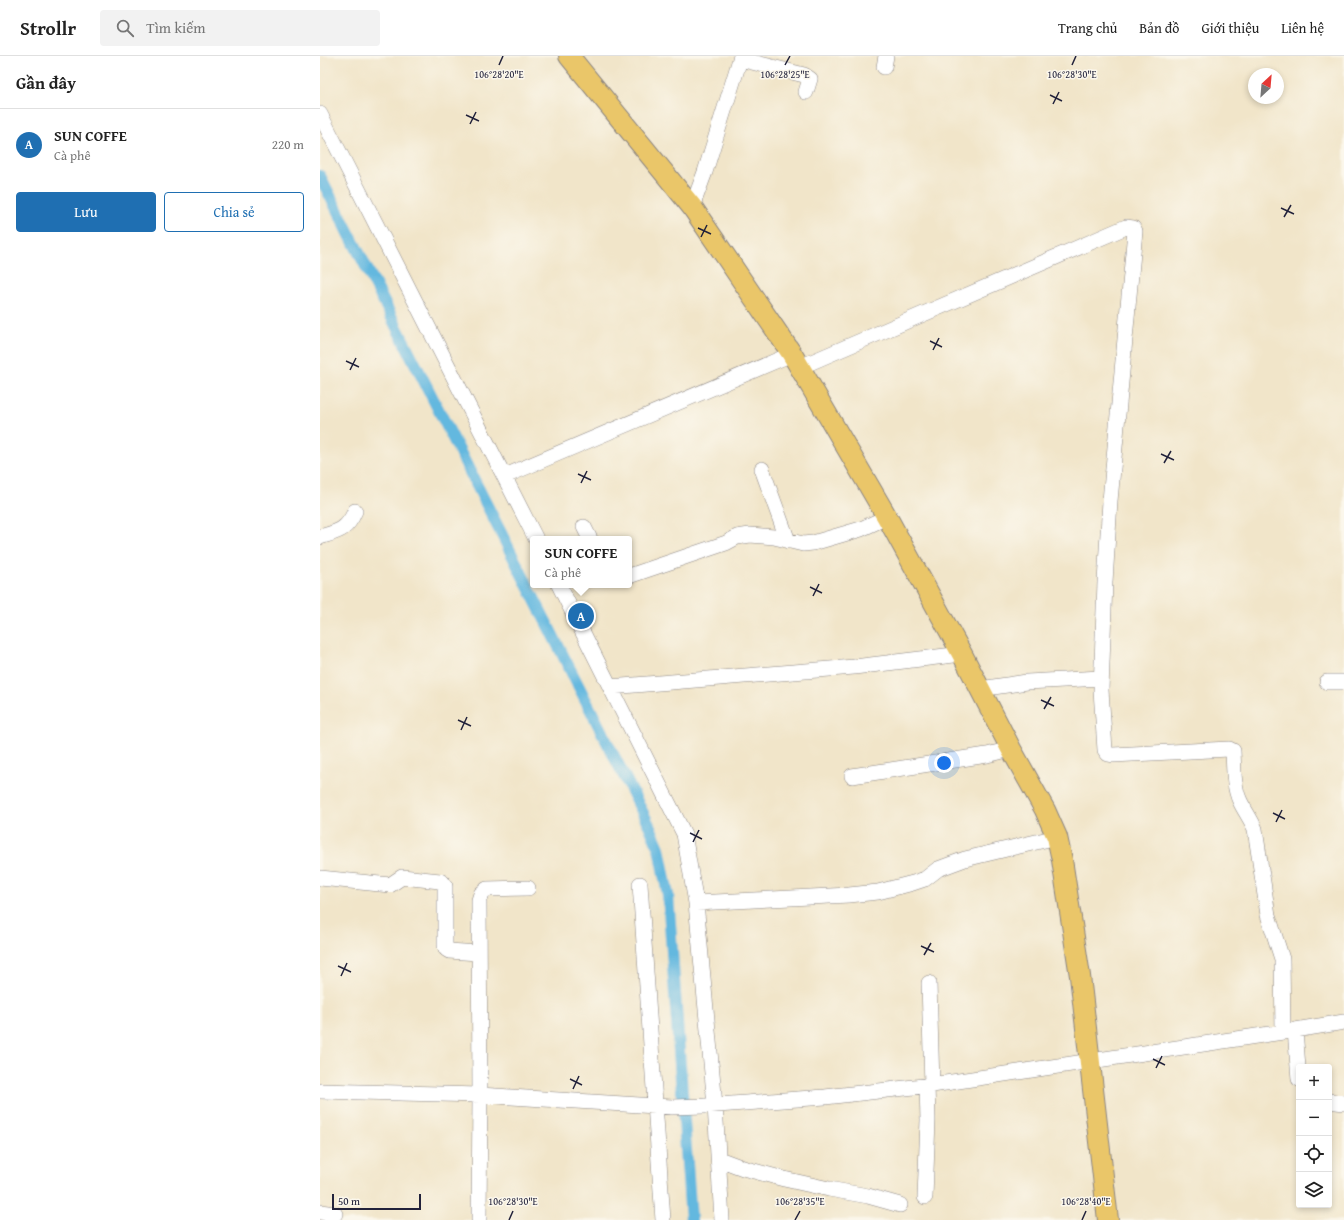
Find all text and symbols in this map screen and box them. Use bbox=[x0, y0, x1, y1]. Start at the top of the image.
search box bbox=[100, 10, 380, 46]
text: Strollr bbox=[20, 14, 76, 42]
icon: search bbox=[114, 17, 136, 39]
text: Tìm kiếm bbox=[146, 17, 206, 38]
text: Trang chủ bbox=[1058, 18, 1117, 38]
text: Bản đồ bbox=[1139, 18, 1179, 38]
text: Giới thiệu bbox=[1201, 18, 1259, 38]
text: Liên hệ bbox=[1281, 18, 1324, 38]
text: 106°28'20"E bbox=[474, 67, 524, 82]
text: 106°28'25"E bbox=[760, 67, 810, 82]
text: 106°28'30"E bbox=[1047, 67, 1097, 82]
north arrow bbox=[1248, 68, 1284, 104]
text: Gần đây bbox=[16, 70, 76, 95]
text: SUN COFFE bbox=[54, 125, 127, 146]
text: A bbox=[25, 135, 33, 154]
text: 220 m bbox=[272, 135, 304, 154]
text: Cà phê bbox=[54, 146, 91, 165]
button: Lưu bbox=[16, 192, 156, 232]
button: Chia sẻ bbox=[164, 192, 304, 232]
popup bbox=[530, 536, 632, 588]
text: SUN COFFE bbox=[545, 542, 617, 563]
text: Cà phê bbox=[545, 563, 581, 582]
pin: A bbox=[568, 601, 594, 631]
your location bbox=[934, 753, 954, 773]
map controls bbox=[1296, 1064, 1332, 1208]
button: + bbox=[1296, 1064, 1332, 1100]
button: − bbox=[1296, 1100, 1332, 1136]
button: locate bbox=[1296, 1136, 1332, 1172]
button: layers bbox=[1296, 1172, 1332, 1208]
scale bar bbox=[332, 1192, 421, 1211]
text: 50 m bbox=[338, 1193, 360, 1209]
text: 106°28'30"E bbox=[488, 1194, 538, 1209]
text: 106°28'35"E bbox=[775, 1194, 825, 1209]
text: 106°28'40"E bbox=[1061, 1194, 1111, 1209]

